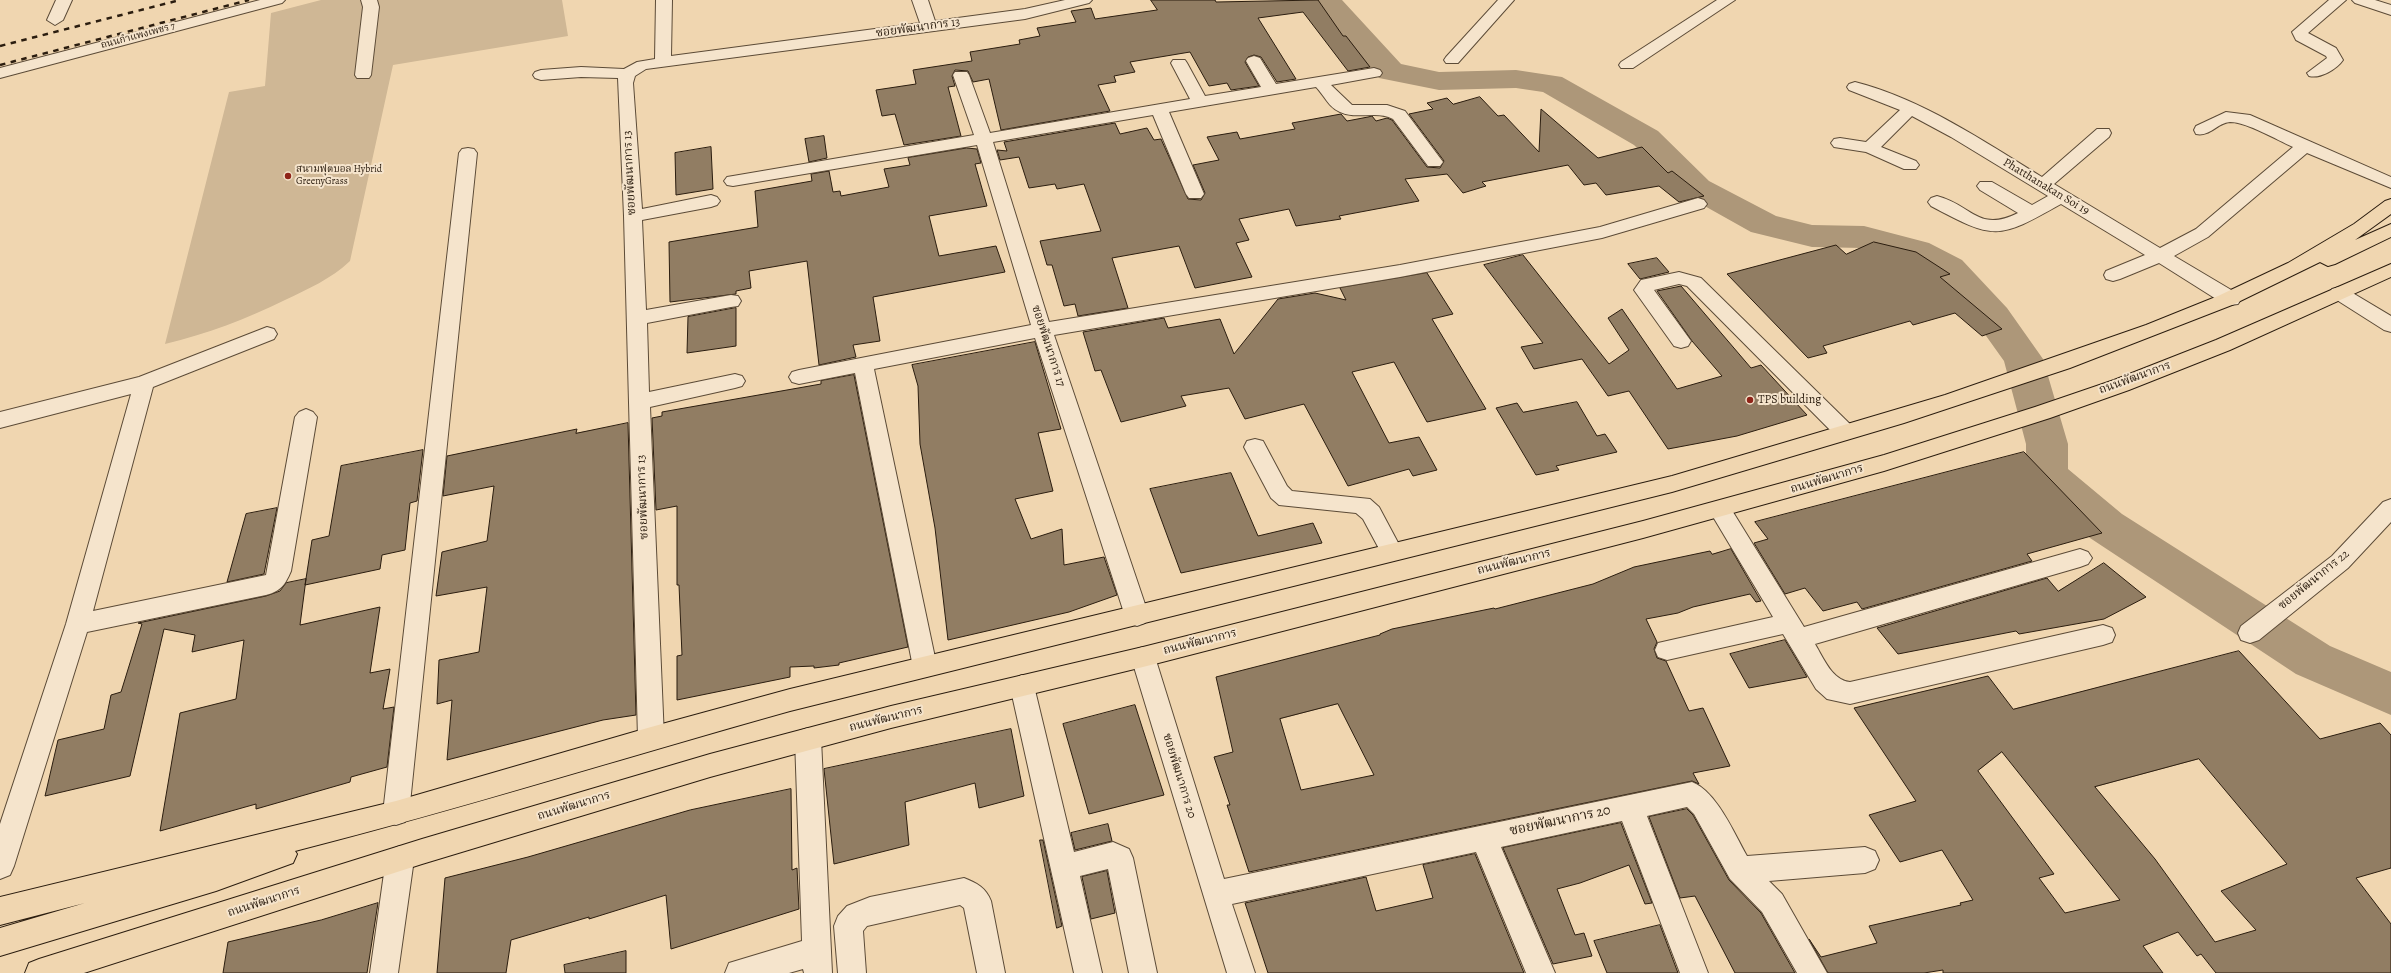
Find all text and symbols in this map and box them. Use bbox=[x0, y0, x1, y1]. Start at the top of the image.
street label: ซอยพัฒนาการ 13 bbox=[875, 15, 961, 41]
street label: ถนนกำแพงเพชร 7 bbox=[99, 20, 177, 52]
street label: ซอยพัฒนาการ 13 bbox=[621, 130, 639, 216]
street label: Phatthanakan Soi 19 bbox=[2000, 155, 2092, 219]
place label: สนามฟุตบอล Hybrid GreenyGrass bbox=[296, 164, 382, 188]
marker: สนามฟุตบอล Hybrid GreenyGrass bbox=[283, 171, 293, 181]
street label: ซอยพัฒนาการ 17 bbox=[1028, 303, 1068, 389]
street label: ถนนพัฒนาการ bbox=[2097, 358, 2173, 398]
place label: TPS building bbox=[1758, 393, 1821, 407]
marker: TPS building bbox=[1745, 395, 1755, 405]
street label: ซอยพัฒนาการ 13 bbox=[634, 454, 652, 540]
street label: ถนนพัฒนาการ bbox=[1789, 461, 1865, 497]
street label: ถนนพัฒนาการ bbox=[1476, 546, 1552, 578]
street label: ซอยพัฒนาการ 22 bbox=[2276, 547, 2352, 613]
street label: ถนนพัฒนาการ bbox=[1162, 626, 1238, 658]
street label: ถนนพัฒนาการ bbox=[848, 703, 924, 735]
street label: ซอยพัฒนาการ 20 bbox=[1159, 732, 1199, 820]
street label: ถนนพัฒนาการ bbox=[536, 788, 612, 824]
street label: ซอยพัฒนาการ 20 bbox=[1508, 802, 1612, 840]
street label: ถนนพัฒนาการ bbox=[226, 884, 302, 920]

